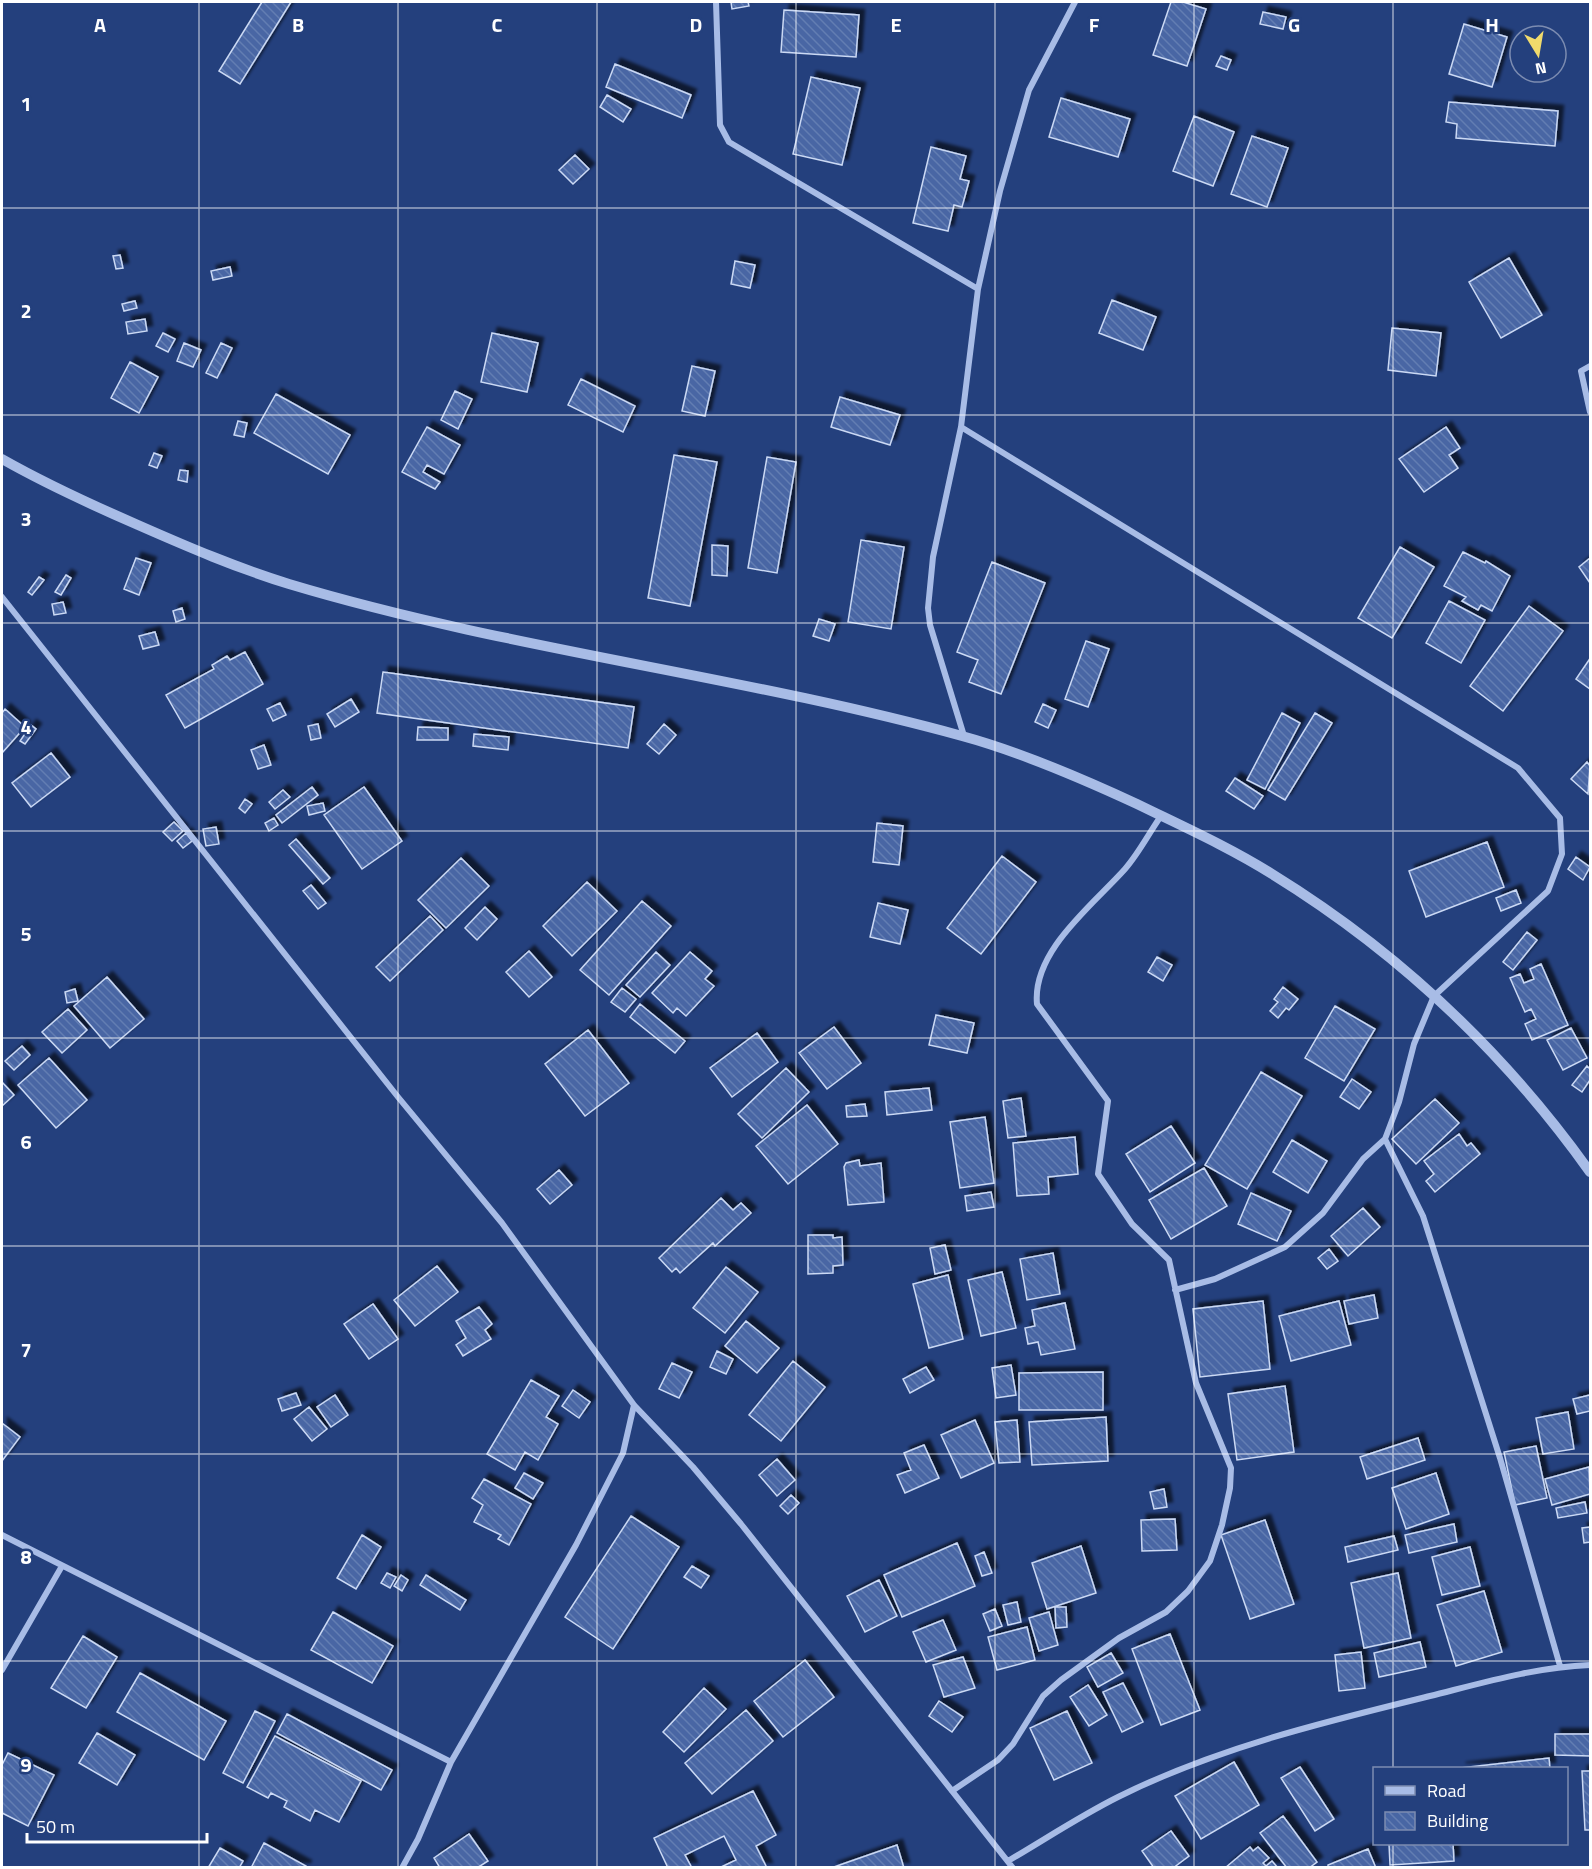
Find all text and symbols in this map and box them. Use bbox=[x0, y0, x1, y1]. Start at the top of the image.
text: A bbox=[94, 9, 106, 40]
text: B bbox=[292, 9, 304, 40]
text: C bbox=[492, 9, 503, 40]
text: D bbox=[690, 9, 702, 40]
text: E bbox=[890, 9, 902, 40]
text: F bbox=[1089, 9, 1100, 40]
text: G bbox=[1288, 9, 1300, 40]
text: H bbox=[1485, 9, 1499, 40]
north arrow bbox=[1508, 24, 1568, 84]
text: N bbox=[1533, 56, 1549, 82]
text: 1 bbox=[20, 88, 32, 119]
text: 2 bbox=[20, 295, 32, 326]
text: 3 bbox=[20, 503, 32, 534]
text: 4 bbox=[20, 711, 32, 742]
text: 5 bbox=[20, 918, 32, 949]
text: 6 bbox=[20, 1126, 32, 1157]
text: 7 bbox=[20, 1334, 32, 1365]
text: 8 bbox=[20, 1541, 32, 1572]
text: 9 bbox=[20, 1749, 32, 1780]
legend bbox=[1373, 1767, 1568, 1845]
text: Road bbox=[1427, 1777, 1466, 1804]
scale bar bbox=[27, 1806, 207, 1844]
text: Building bbox=[1427, 1807, 1488, 1834]
text: 50 m bbox=[36, 1813, 75, 1840]

